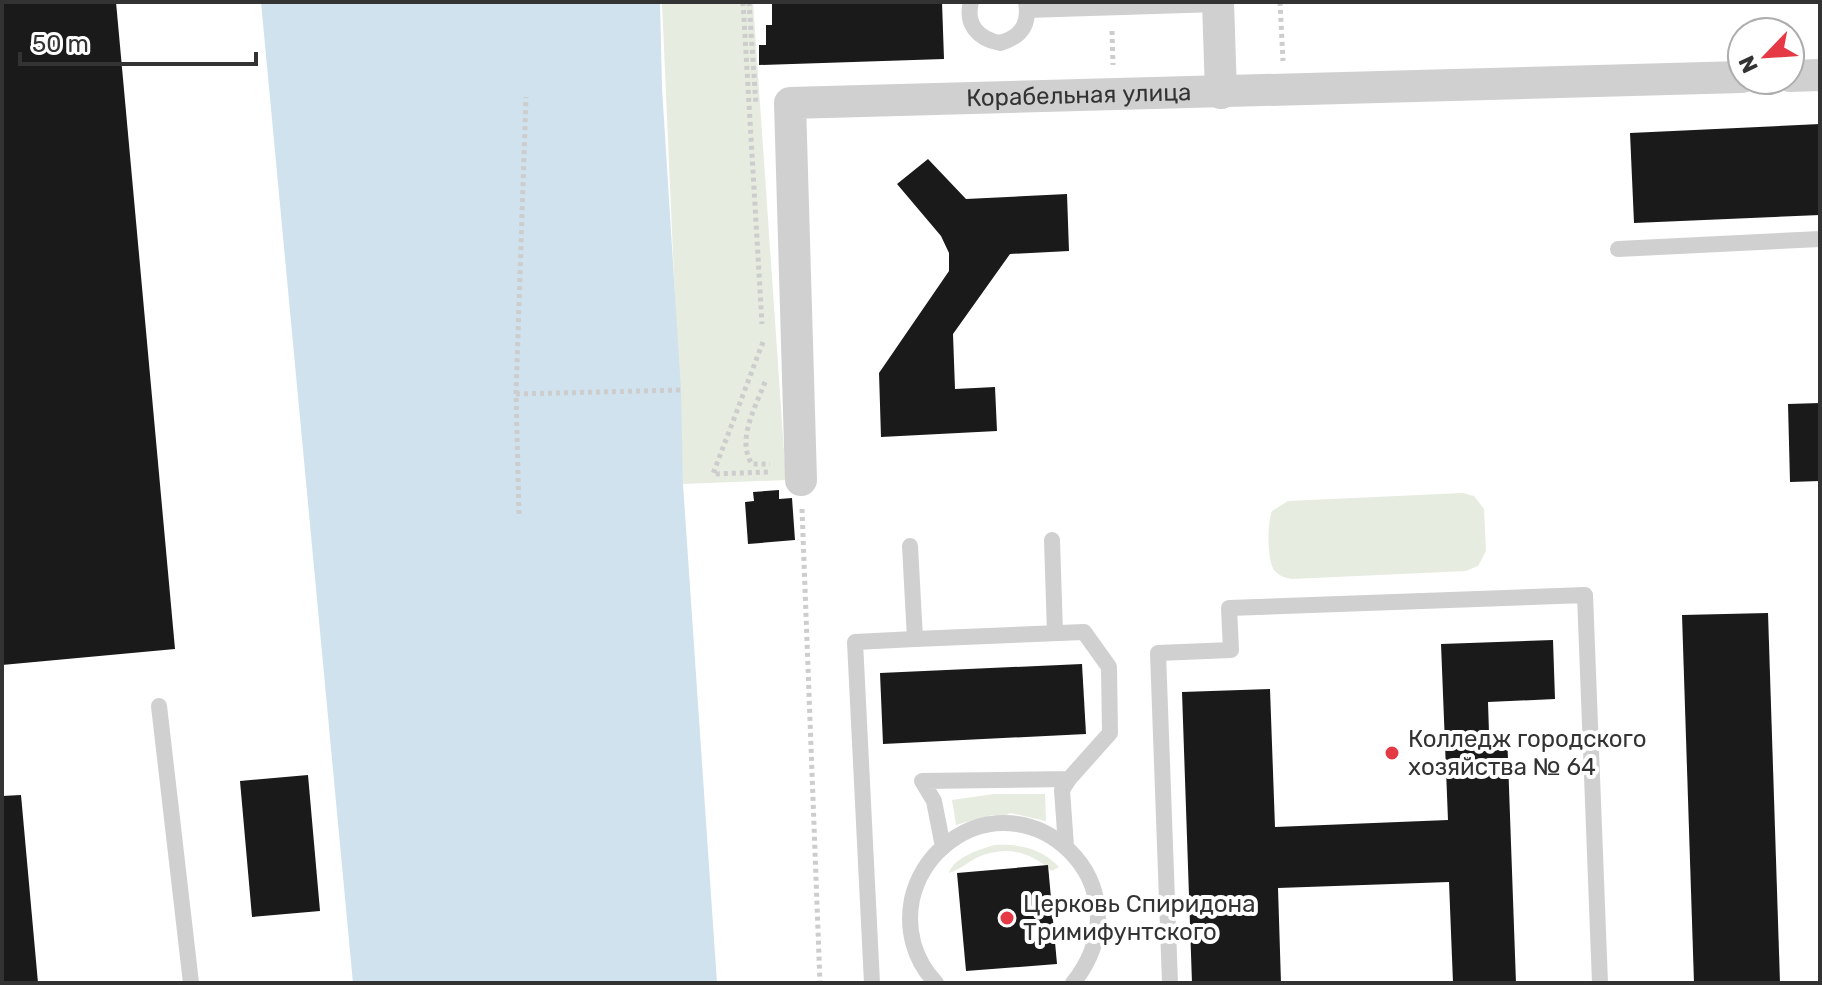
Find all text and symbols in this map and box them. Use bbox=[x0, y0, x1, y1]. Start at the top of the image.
scale bar bbox=[20, 16, 256, 66]
north arrow bbox=[1726, 16, 1806, 96]
text: 50 m bbox=[32, 30, 89, 58]
text: N bbox=[1733, 51, 1764, 77]
street label: Корабельная улица bbox=[966, 78, 1192, 112]
place label: Колледж городского хозяйства № 64 bbox=[1408, 725, 1646, 781]
marker: Колледж городского хозяйства № 64 bbox=[1383, 744, 1401, 762]
place label: Церковь Спиридона Тримифунтского bbox=[1023, 890, 1255, 946]
marker: Церковь Спиридона Тримифунтского bbox=[998, 909, 1016, 927]

